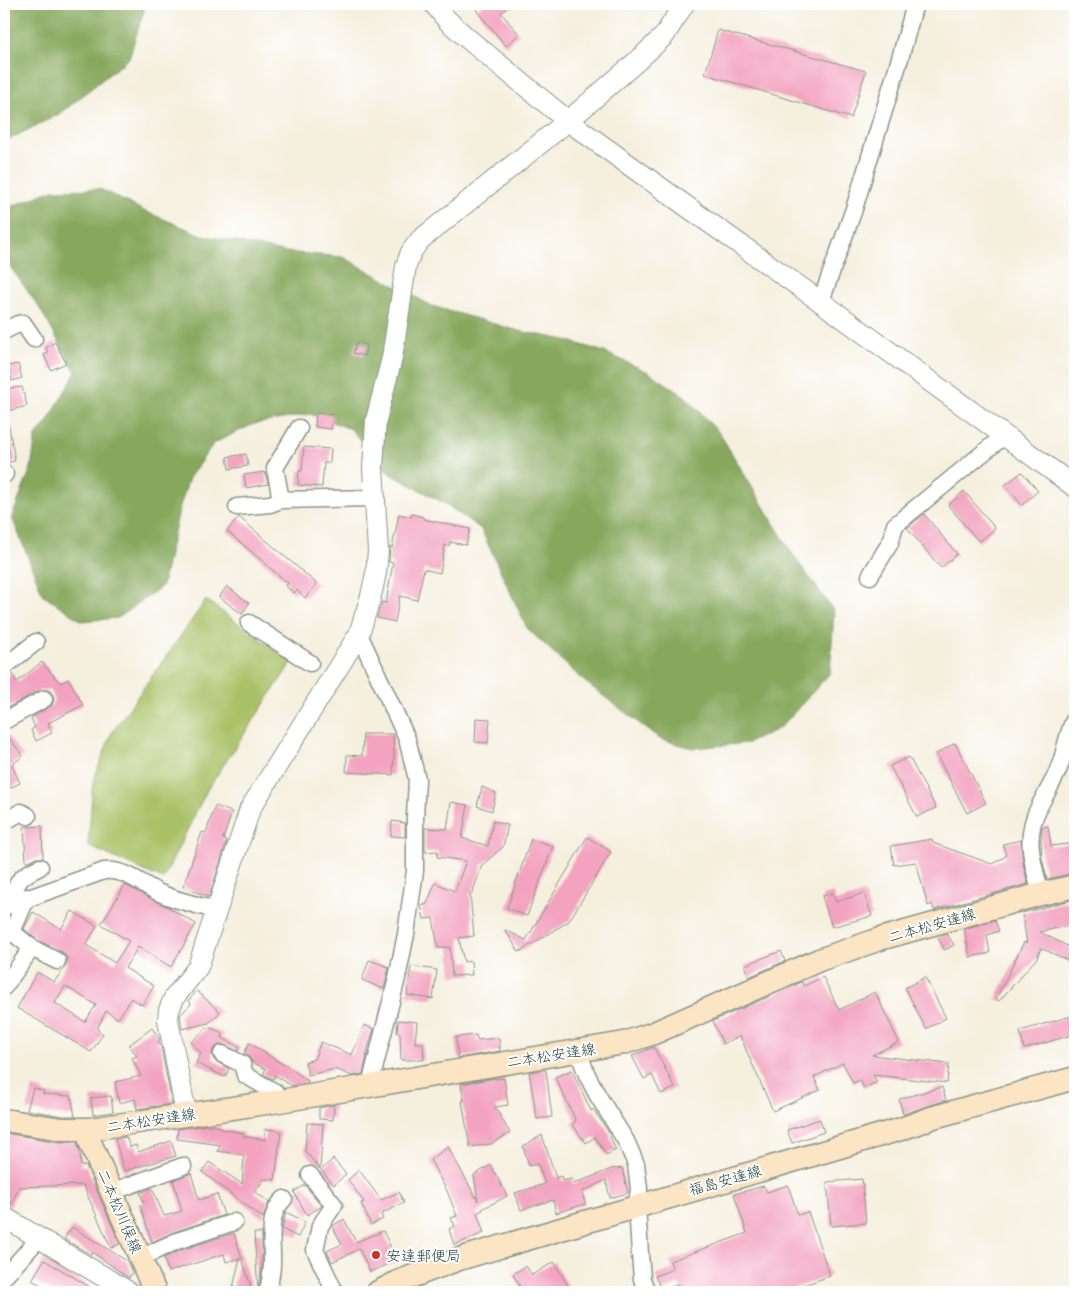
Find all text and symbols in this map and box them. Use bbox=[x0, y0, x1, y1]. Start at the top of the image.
street label: 二本松安達線 bbox=[886, 903, 978, 947]
street label: 二本松安達線 bbox=[505, 1038, 597, 1072]
street label: 二本松安達線 bbox=[105, 1103, 197, 1137]
street label: 福島安達線 bbox=[686, 1160, 764, 1200]
street label: 二本松川俣線 bbox=[93, 1165, 147, 1257]
place label: 安達郵便局 bbox=[386, 1245, 461, 1266]
marker: 安達郵便局 bbox=[370, 1249, 382, 1261]

